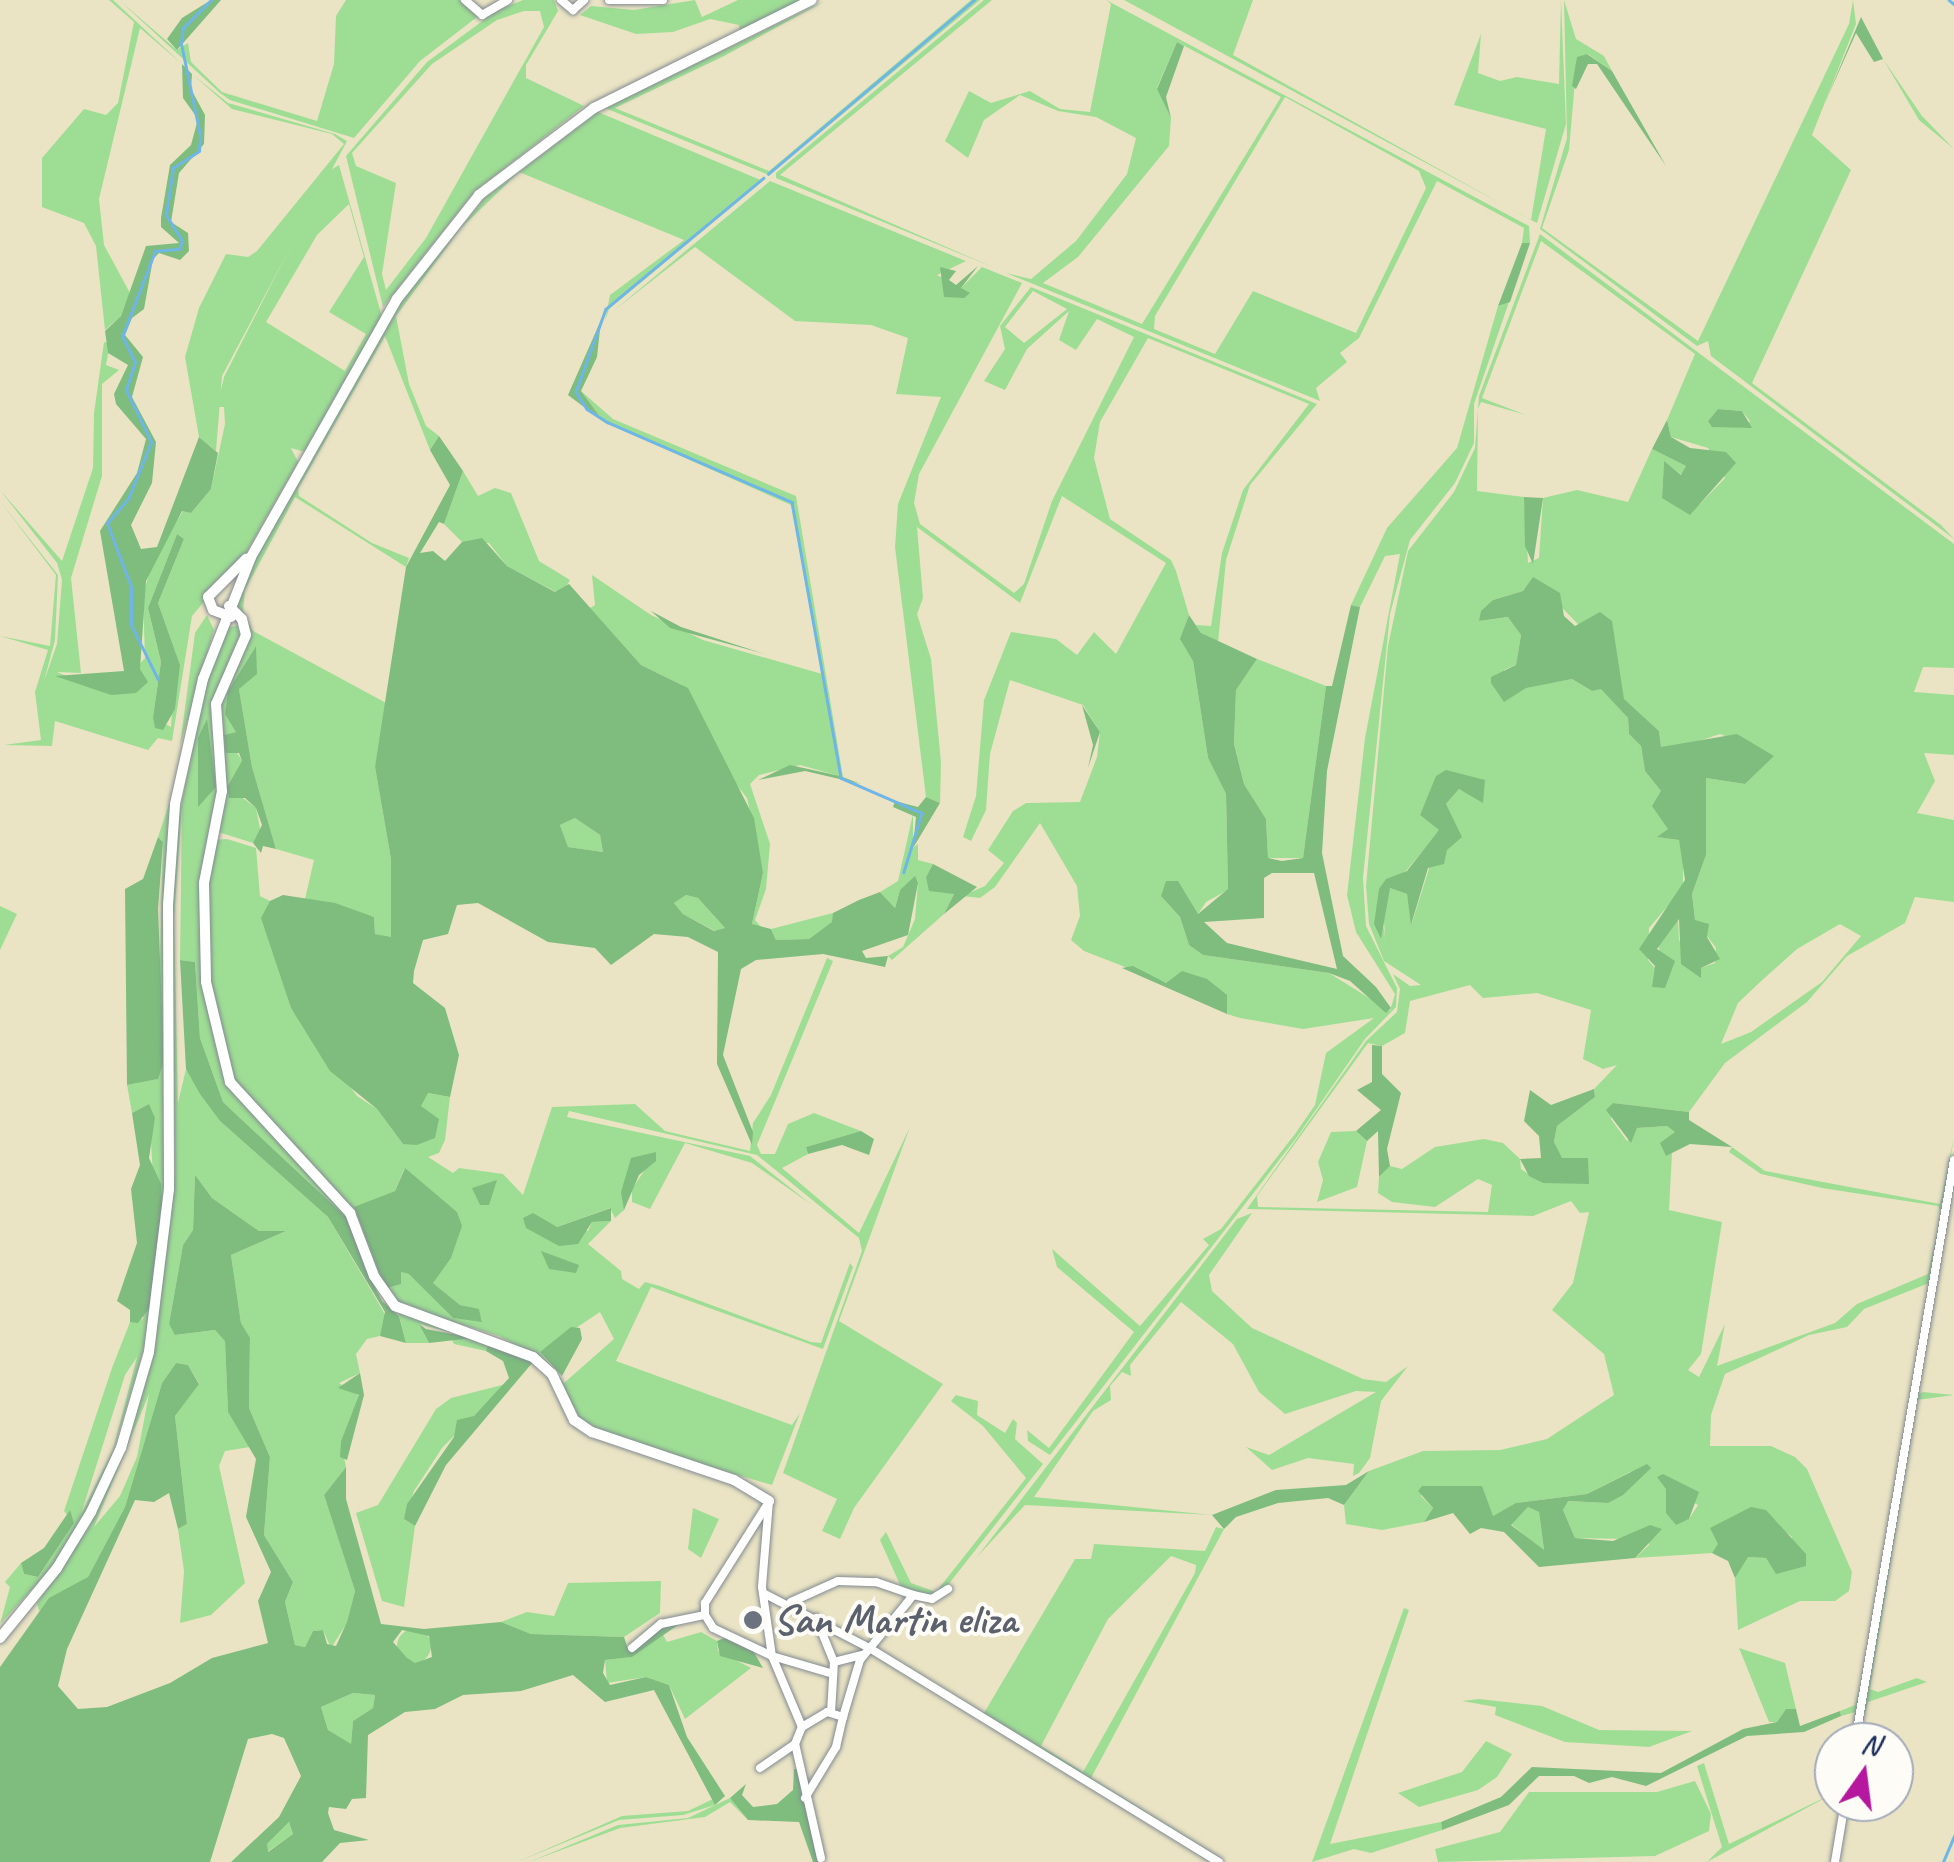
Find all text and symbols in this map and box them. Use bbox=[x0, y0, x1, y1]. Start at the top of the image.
place label: San Martin eliza bbox=[773, 1595, 1019, 1645]
marker: San Martin eliza bbox=[742, 1609, 764, 1631]
north arrow bbox=[1814, 1722, 1914, 1822]
text: N bbox=[1858, 1725, 1884, 1763]

